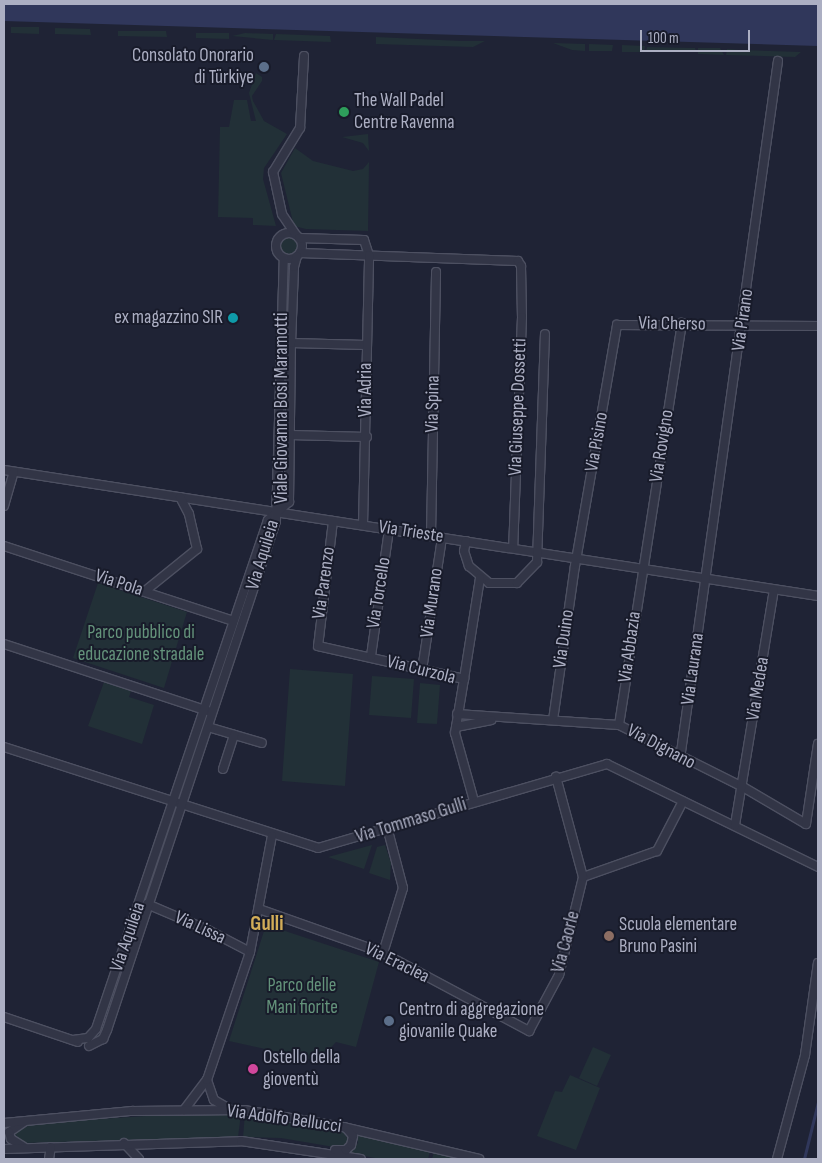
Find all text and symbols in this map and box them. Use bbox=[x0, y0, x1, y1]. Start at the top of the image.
scale bar bbox=[642, 20, 752, 52]
text: 100 m bbox=[648, 29, 679, 48]
place label: Consolato Onorario di Türkiye bbox=[132, 45, 254, 89]
marker: Consolato Onorario di Türkiye bbox=[258, 61, 270, 73]
place label: The Wall Padel Centre Ravenna bbox=[354, 90, 455, 134]
marker: The Wall Padel Centre Ravenna bbox=[338, 106, 350, 118]
street label: Via Pirano bbox=[727, 287, 759, 353]
place label: ex magazzino SIR bbox=[114, 307, 223, 329]
marker: ex magazzino SIR bbox=[227, 312, 239, 324]
street label: Viale Giovanna Bosi Maramotti bbox=[271, 312, 293, 504]
street label: Via Cherso bbox=[638, 312, 706, 336]
street label: Via Giuseppe Dossetti bbox=[504, 338, 532, 476]
street label: Via Adria bbox=[355, 363, 377, 417]
street label: Via Spina bbox=[421, 375, 445, 433]
street label: Via Rovigno bbox=[645, 408, 679, 484]
street label: Via Pisino bbox=[581, 410, 613, 474]
street label: Via Trieste bbox=[377, 516, 445, 548]
street label: Via Aquileia bbox=[242, 517, 284, 593]
street label: Via Parenzo bbox=[308, 545, 340, 621]
street label: Via Torcello bbox=[362, 556, 396, 630]
street label: Via Pola bbox=[92, 565, 146, 601]
street label: Via Murano bbox=[416, 567, 448, 639]
street label: Via Duino bbox=[549, 608, 579, 670]
street label: Via Abbazia bbox=[614, 610, 646, 684]
park label: Parco pubblico di educazione stradale bbox=[78, 622, 204, 666]
street label: Via Laurana bbox=[677, 631, 709, 707]
street label: Via Curzola bbox=[384, 650, 458, 690]
street label: Via Medea bbox=[742, 656, 774, 722]
street label: Via Dignano bbox=[623, 719, 699, 775]
street label: Via Tommaso Gulli bbox=[353, 793, 469, 849]
street label: Via Aquileia bbox=[105, 899, 151, 975]
street label: Via Lissa bbox=[171, 906, 229, 950]
street label: Via Caorle bbox=[547, 909, 585, 975]
district label: Gulli bbox=[250, 911, 284, 937]
place label: Scuola elementare Bruno Pasini bbox=[619, 914, 737, 958]
marker: Scuola elementare Bruno Pasini bbox=[603, 930, 615, 942]
street label: Via Eraclea bbox=[361, 938, 433, 988]
park label: Parco delle Mani fiorite bbox=[266, 975, 338, 1019]
place label: Centro di aggregazione giovanile Quake bbox=[399, 999, 544, 1043]
marker: Centro di aggregazione giovanile Quake bbox=[383, 1015, 395, 1027]
place label: Ostello della gioventù bbox=[263, 1047, 340, 1091]
marker: Ostello della gioventù bbox=[247, 1063, 259, 1075]
street label: Via Adolfo Bellucci bbox=[225, 1100, 343, 1138]

